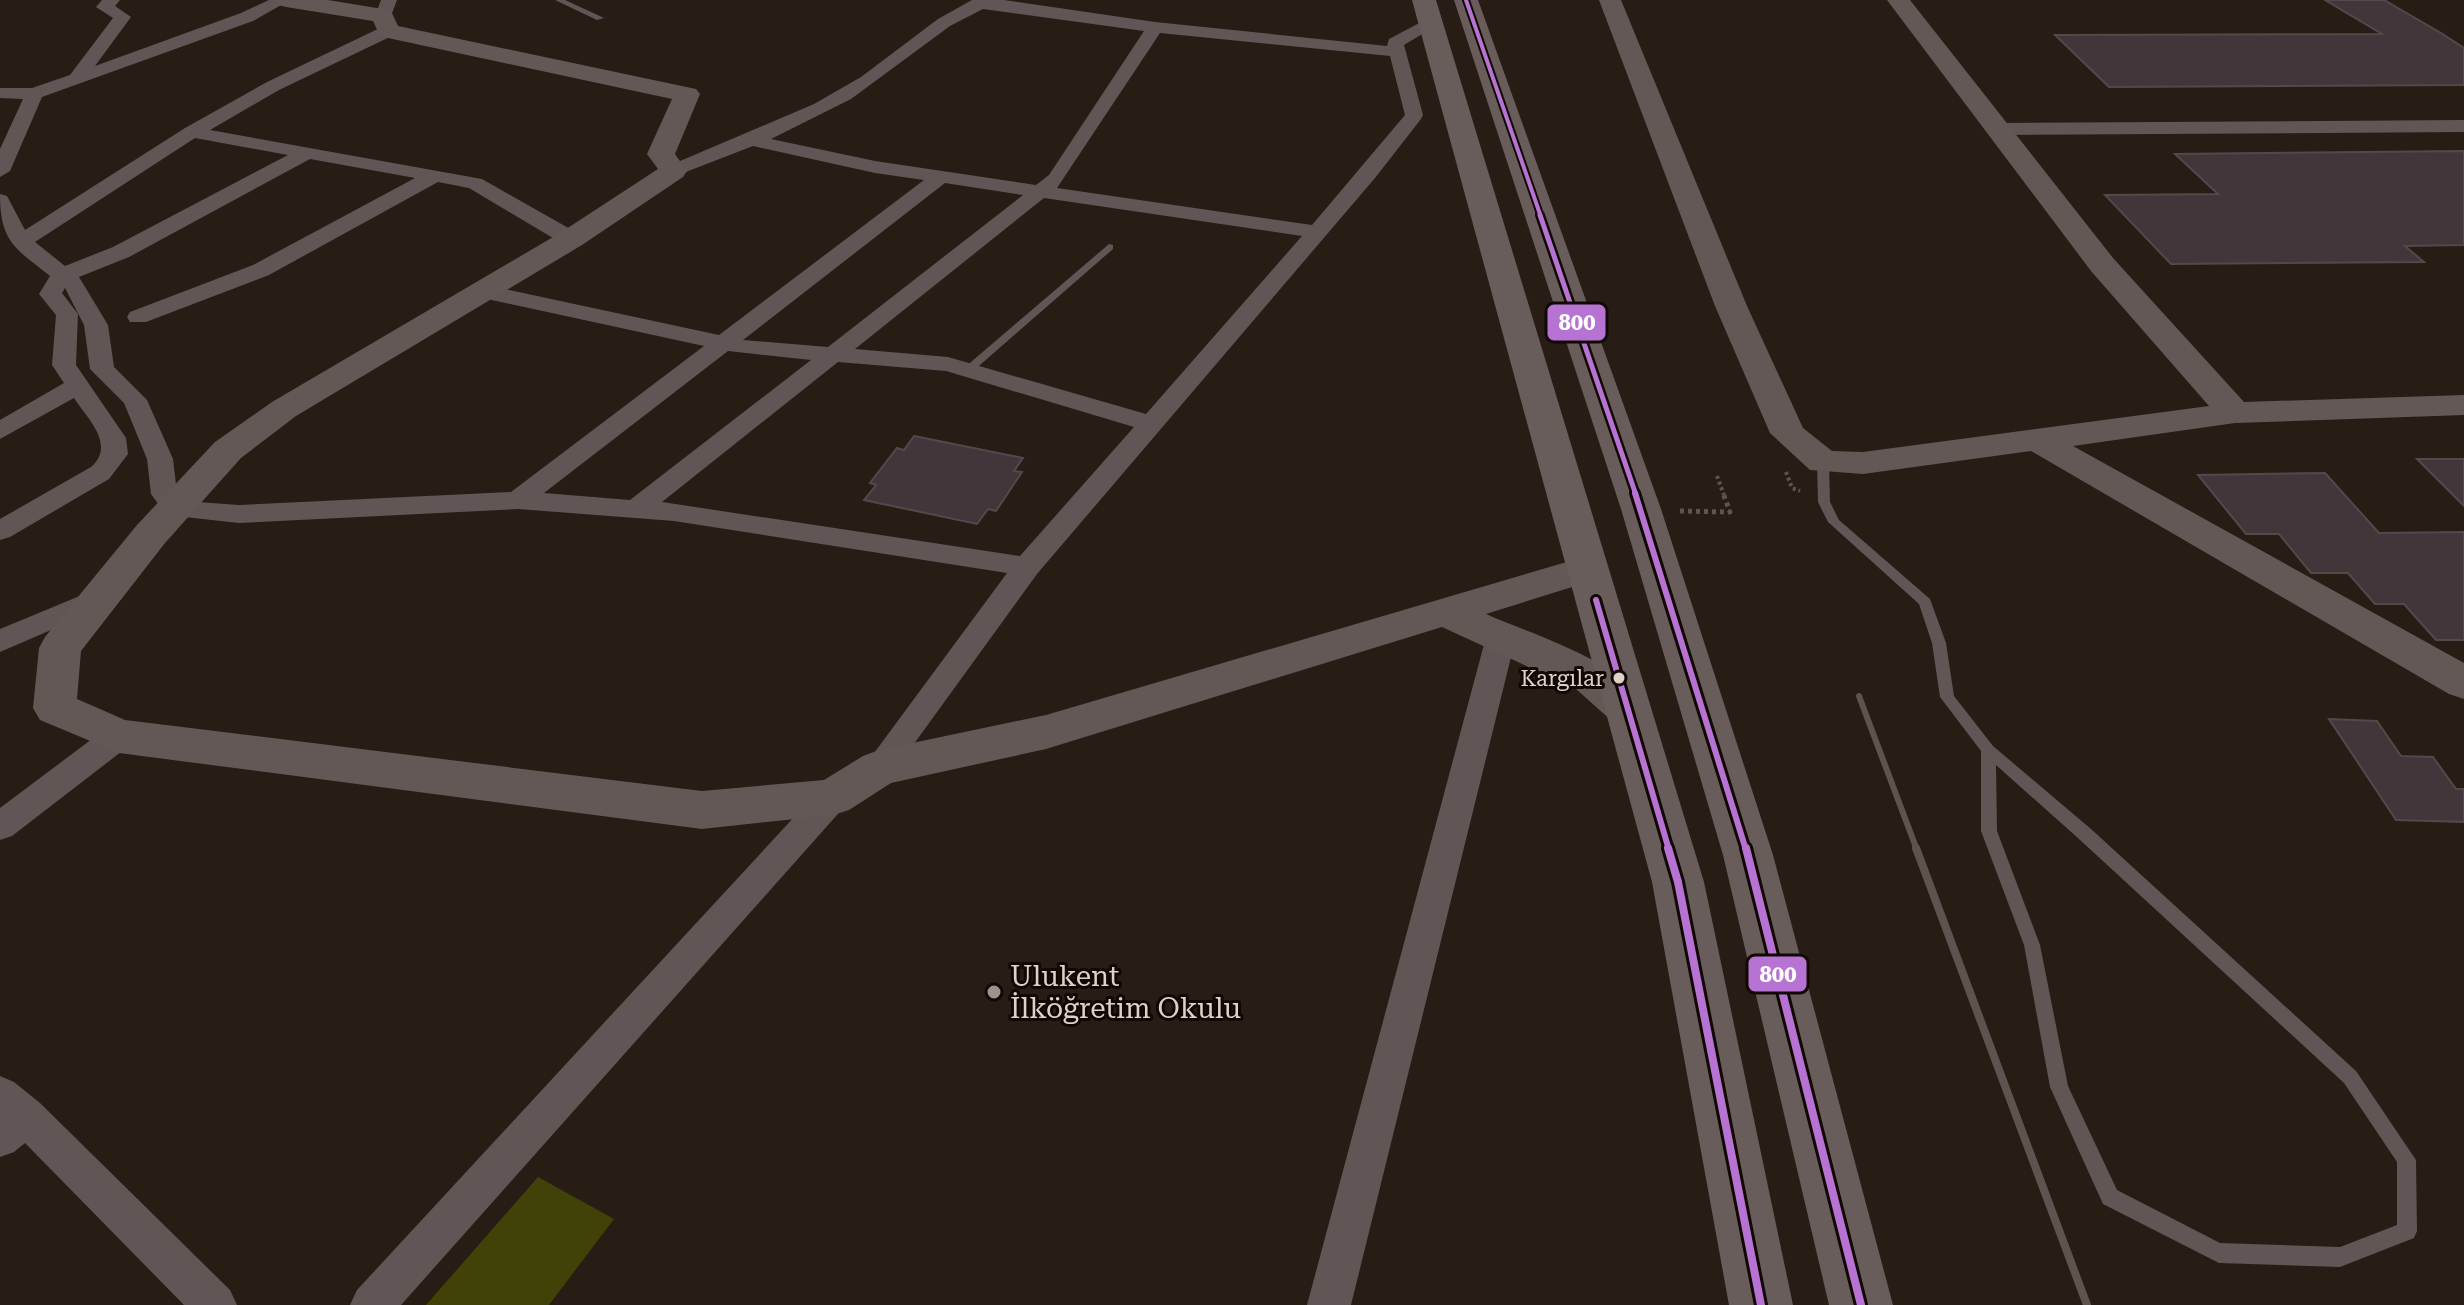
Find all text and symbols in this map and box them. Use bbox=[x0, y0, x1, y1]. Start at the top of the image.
line badge: 800 bbox=[1546, 303, 1607, 342]
text: 800 bbox=[1559, 310, 1595, 335]
place label: Kargılar bbox=[1520, 666, 1604, 691]
marker: Kargılar bbox=[1611, 670, 1627, 686]
line badge: 800 bbox=[1747, 955, 1808, 993]
place label: Ulukent İlköğretim Okulu bbox=[1010, 960, 1241, 1025]
text: 800 bbox=[1760, 962, 1796, 987]
marker: Ulukent İlköğretim Okulu bbox=[985, 983, 1003, 1001]

